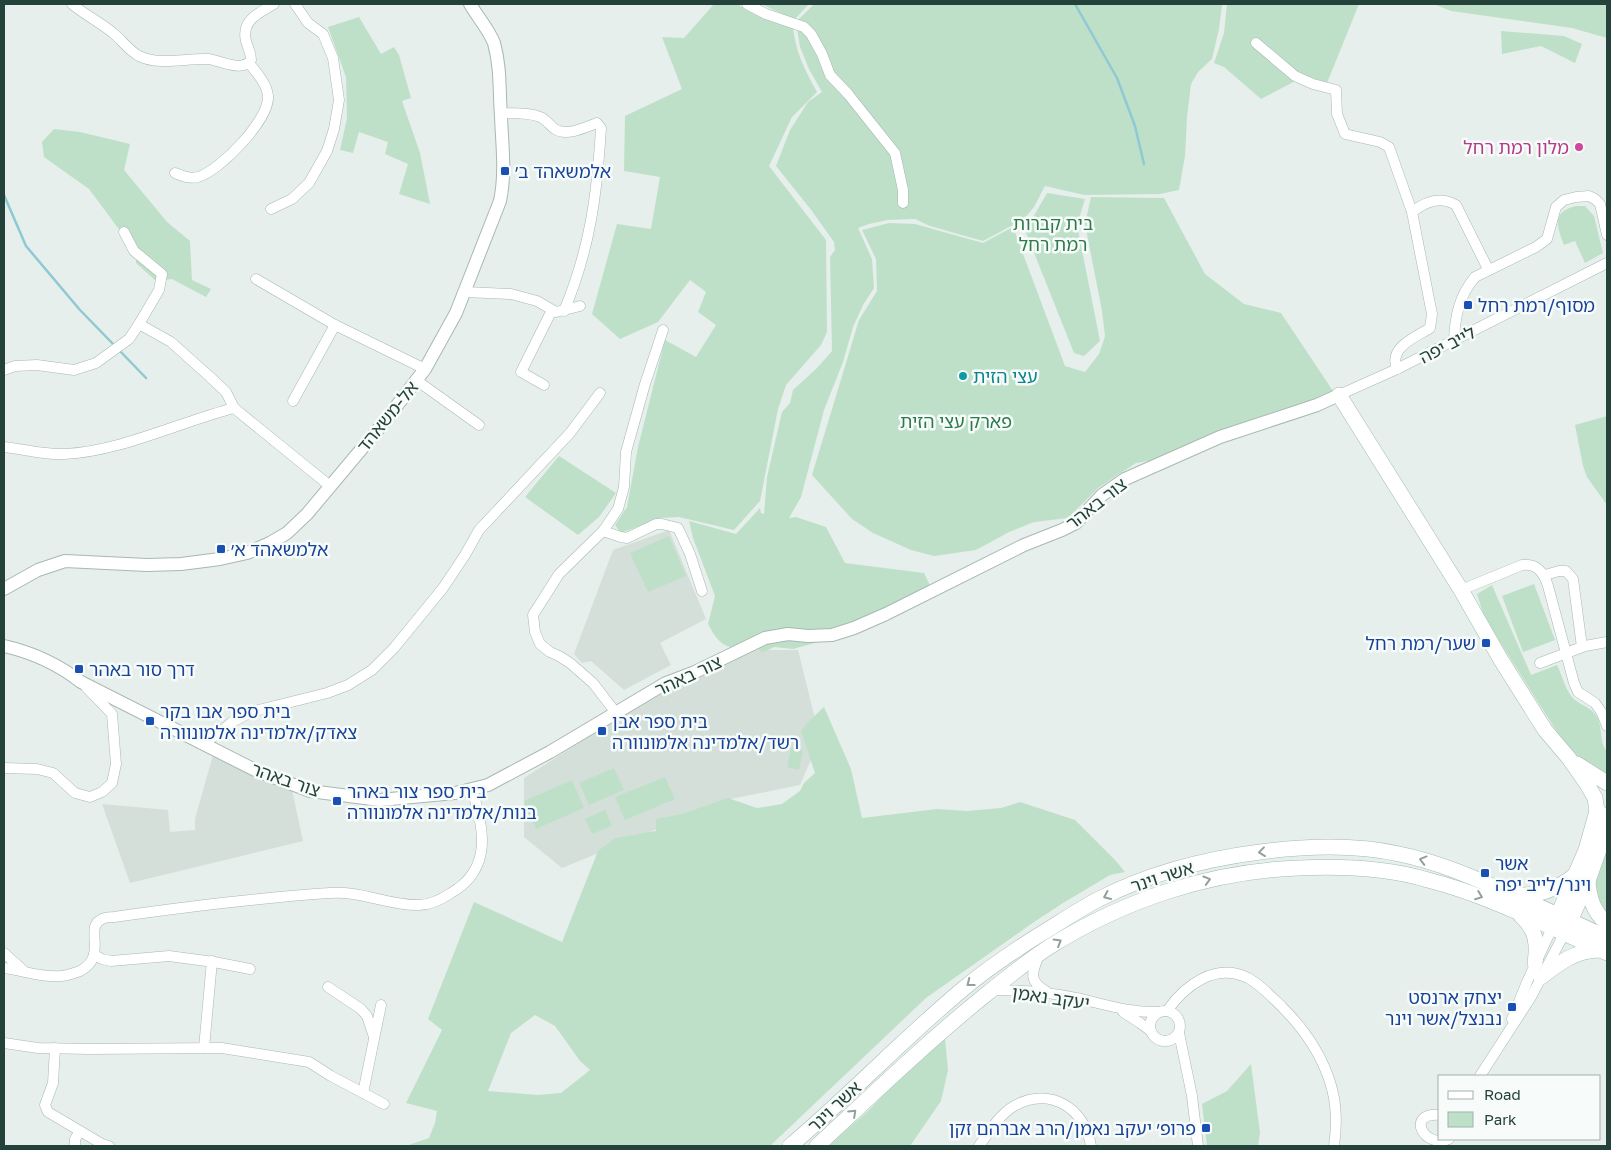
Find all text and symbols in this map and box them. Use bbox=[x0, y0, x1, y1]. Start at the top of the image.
place label: מלון רמת רחל bbox=[1463, 136, 1569, 158]
marker: מלון רמת רחל bbox=[1573, 141, 1585, 153]
place label: אלמשאהד ב׳ bbox=[515, 160, 611, 182]
marker: אלמשאהד ב׳ bbox=[499, 165, 511, 177]
park label: בית קברות רמת רחל bbox=[1013, 212, 1093, 255]
place label: מסוף/רמת רחל bbox=[1478, 294, 1595, 316]
marker: מסוף/רמת רחל bbox=[1462, 299, 1474, 311]
street label: לייב יפה bbox=[1415, 320, 1479, 368]
place label: עצי הזית bbox=[973, 365, 1038, 387]
marker: עצי הזית bbox=[957, 370, 969, 382]
street label: אל-משאהד bbox=[352, 376, 422, 456]
park label: פארק עצי הזית bbox=[900, 410, 1012, 432]
street label: צור באהר bbox=[1061, 472, 1131, 534]
place label: אלמשאהד א׳ bbox=[231, 538, 328, 560]
marker: אלמשאהד א׳ bbox=[215, 543, 227, 555]
place label: שער/רמת רחל bbox=[1365, 632, 1476, 654]
marker: שער/רמת רחל bbox=[1480, 637, 1492, 649]
street label: צור באהר bbox=[651, 650, 725, 700]
place label: דרך סור באהר bbox=[89, 658, 195, 680]
marker: דרך סור באהר bbox=[73, 663, 85, 675]
place label: בית ספר אבו בקר צאדק/אלמדינה אלמונוורה bbox=[160, 700, 357, 743]
place label: בית ספר אבן רשד/אלמדינה אלמונוורה bbox=[612, 710, 799, 753]
marker: בית ספר אבו בקר צאדק/אלמדינה אלמונוורה bbox=[144, 715, 156, 727]
marker: בית ספר אבן רשד/אלמדינה אלמונוורה bbox=[596, 725, 608, 737]
street label: צור באהר bbox=[249, 757, 323, 801]
place label: בית ספר צור באהר בנות/אלמדינה אלמונוורה bbox=[347, 780, 537, 823]
marker: בית ספר צור באהר בנות/אלמדינה אלמונוורה bbox=[331, 795, 343, 807]
one-way arrow bbox=[1258, 846, 1266, 857]
place label: אשר וינר/לייב יפה bbox=[1495, 852, 1591, 895]
one-way arrow bbox=[1419, 855, 1428, 866]
street label: אשר וינר bbox=[1128, 856, 1196, 896]
marker: אשר וינר/לייב יפה bbox=[1479, 867, 1491, 879]
one-way arrow bbox=[1203, 875, 1211, 885]
one-way arrow bbox=[1103, 890, 1112, 900]
one-way arrow bbox=[1474, 890, 1482, 900]
one-way arrow bbox=[1052, 939, 1061, 948]
one-way arrow bbox=[967, 978, 976, 986]
street label: יעקב נאמן bbox=[1011, 981, 1091, 1013]
place label: יצחק ארנסט נבנצל/אשר וינר bbox=[1385, 986, 1502, 1029]
marker: יצחק ארנסט נבנצל/אשר וינר bbox=[1506, 1001, 1518, 1013]
legend bbox=[1438, 1075, 1601, 1140]
street label: אשר וינר bbox=[803, 1076, 865, 1136]
text: Road bbox=[1484, 1085, 1521, 1103]
one-way arrow bbox=[847, 1110, 856, 1119]
text: Park bbox=[1484, 1110, 1517, 1128]
place label: פרופ׳ יעקב נאמן/הרב אברהם זקן bbox=[949, 1117, 1196, 1139]
marker: פרופ׳ יעקב נאמן/הרב אברהם זקן bbox=[1200, 1122, 1212, 1134]

